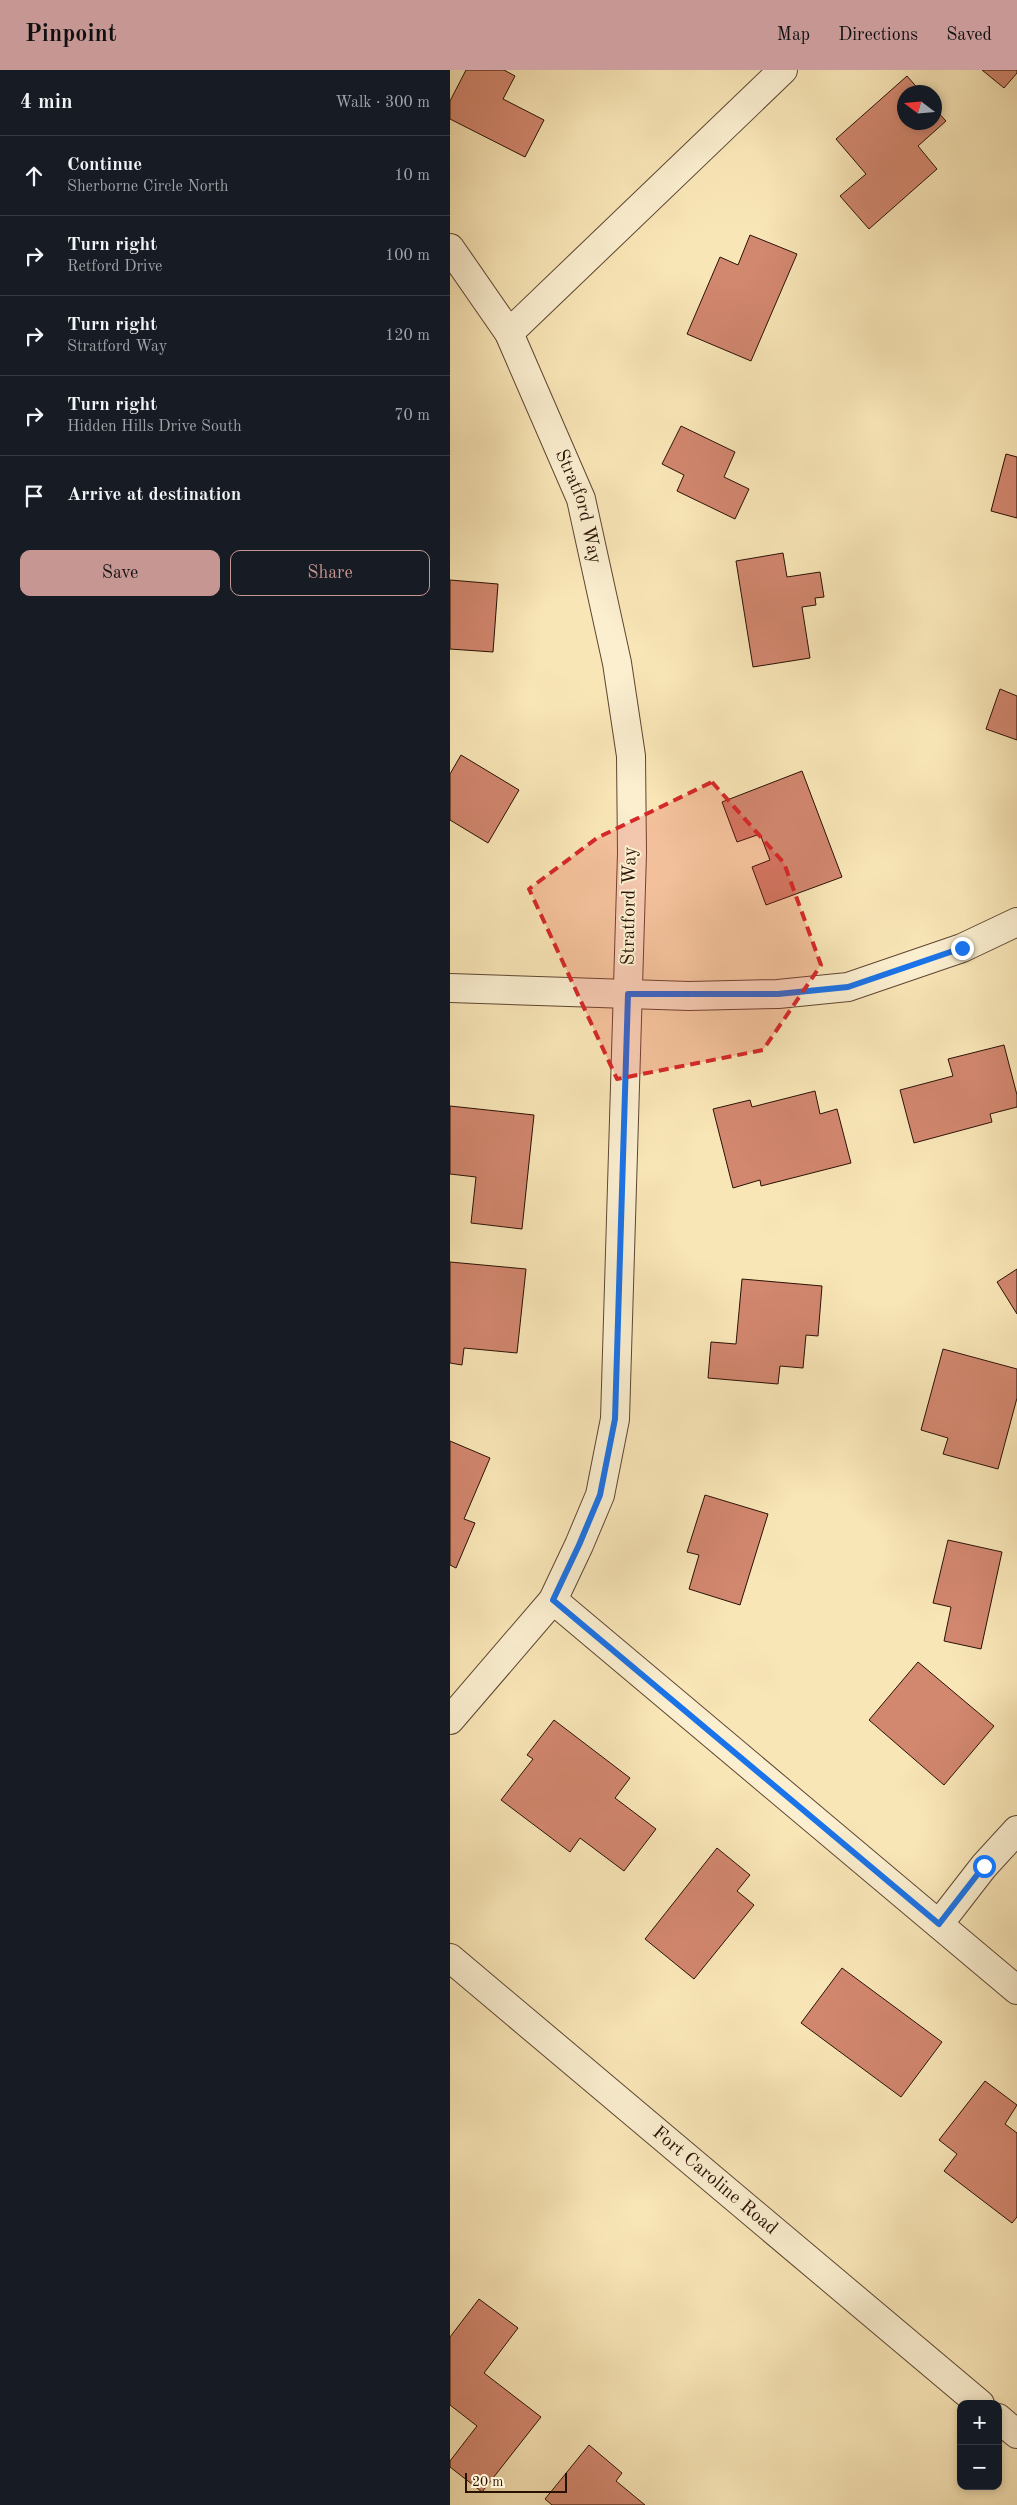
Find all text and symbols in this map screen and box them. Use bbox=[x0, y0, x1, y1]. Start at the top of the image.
text: Pinpoint bbox=[25, 23, 117, 47]
text: Map bbox=[777, 26, 810, 44]
text: Directions bbox=[838, 26, 918, 44]
text: Saved bbox=[946, 26, 992, 44]
north arrow bbox=[897, 85, 942, 130]
text: 4 min bbox=[20, 92, 73, 113]
text: Walk · 300 m bbox=[335, 95, 430, 111]
text: Continue bbox=[67, 156, 142, 175]
icon: ahead bbox=[20, 162, 48, 190]
text: 10 m bbox=[394, 168, 430, 184]
text: Sherborne Circle North bbox=[67, 179, 229, 195]
text: Turn right bbox=[67, 236, 157, 255]
icon: right bbox=[20, 242, 48, 270]
text: 100 m bbox=[385, 248, 430, 264]
text: Retford Drive bbox=[67, 259, 162, 275]
text: Turn right bbox=[67, 316, 157, 335]
icon: right bbox=[20, 322, 48, 350]
text: 120 m bbox=[385, 328, 430, 344]
text: Stratford Way bbox=[67, 339, 167, 355]
text: Turn right bbox=[67, 396, 157, 415]
icon: right bbox=[20, 402, 48, 430]
text: 70 m bbox=[394, 408, 430, 424]
text: Hidden Hills Drive South bbox=[67, 419, 242, 435]
street label: Stratford Way bbox=[551, 447, 604, 566]
icon: arrive bbox=[20, 482, 48, 510]
text: Arrive at destination bbox=[67, 486, 241, 505]
button: Save bbox=[20, 550, 220, 596]
button: Share bbox=[230, 550, 430, 596]
street label: Stratford Way bbox=[619, 846, 641, 966]
route end bbox=[951, 937, 974, 960]
route start bbox=[973, 1855, 996, 1878]
street label: Fort Caroline Road bbox=[649, 2123, 781, 2239]
map controls bbox=[957, 2400, 1002, 2490]
button: + bbox=[957, 2400, 1002, 2445]
button: − bbox=[957, 2445, 1002, 2490]
scale bar bbox=[465, 2470, 568, 2493]
text: 20 m bbox=[472, 2475, 503, 2489]

